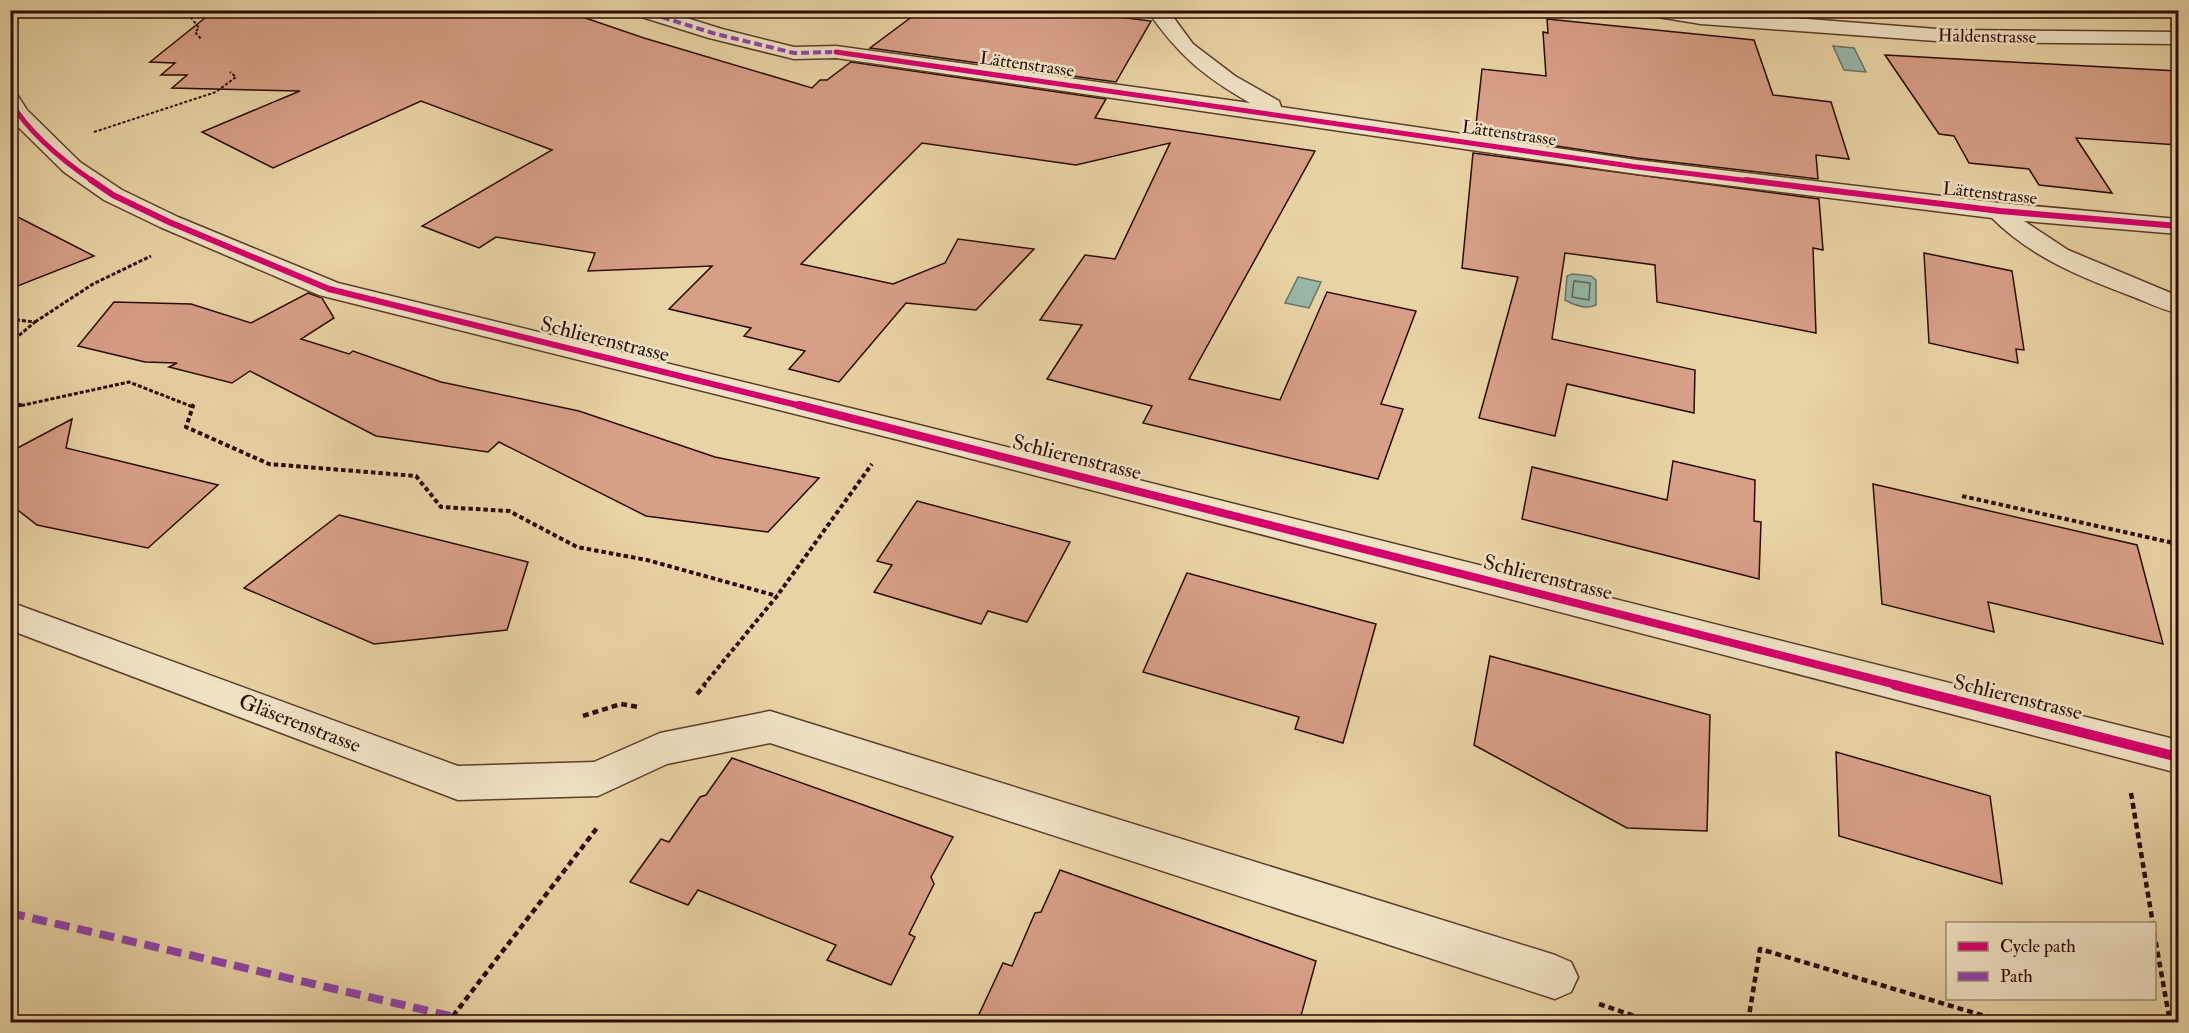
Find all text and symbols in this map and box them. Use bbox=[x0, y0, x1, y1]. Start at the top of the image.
street label: Haldenstrasse bbox=[1938, 24, 2037, 49]
street label: Lättenstrasse bbox=[978, 47, 1076, 83]
street label: Lättenstrasse bbox=[1460, 116, 1558, 152]
street label: Lättenstrasse bbox=[1942, 177, 2039, 210]
street label: Schlierenstrasse bbox=[538, 310, 672, 369]
street label: Schlierenstrasse bbox=[1010, 428, 1144, 487]
street label: Schlierenstrasse bbox=[1481, 548, 1615, 607]
street label: Schlierenstrasse bbox=[1951, 668, 2085, 727]
street label: Gläserenstrasse bbox=[235, 688, 365, 759]
legend bbox=[1946, 922, 2156, 1000]
text: Cycle path bbox=[2000, 935, 2076, 958]
text: Path bbox=[2000, 965, 2033, 988]

